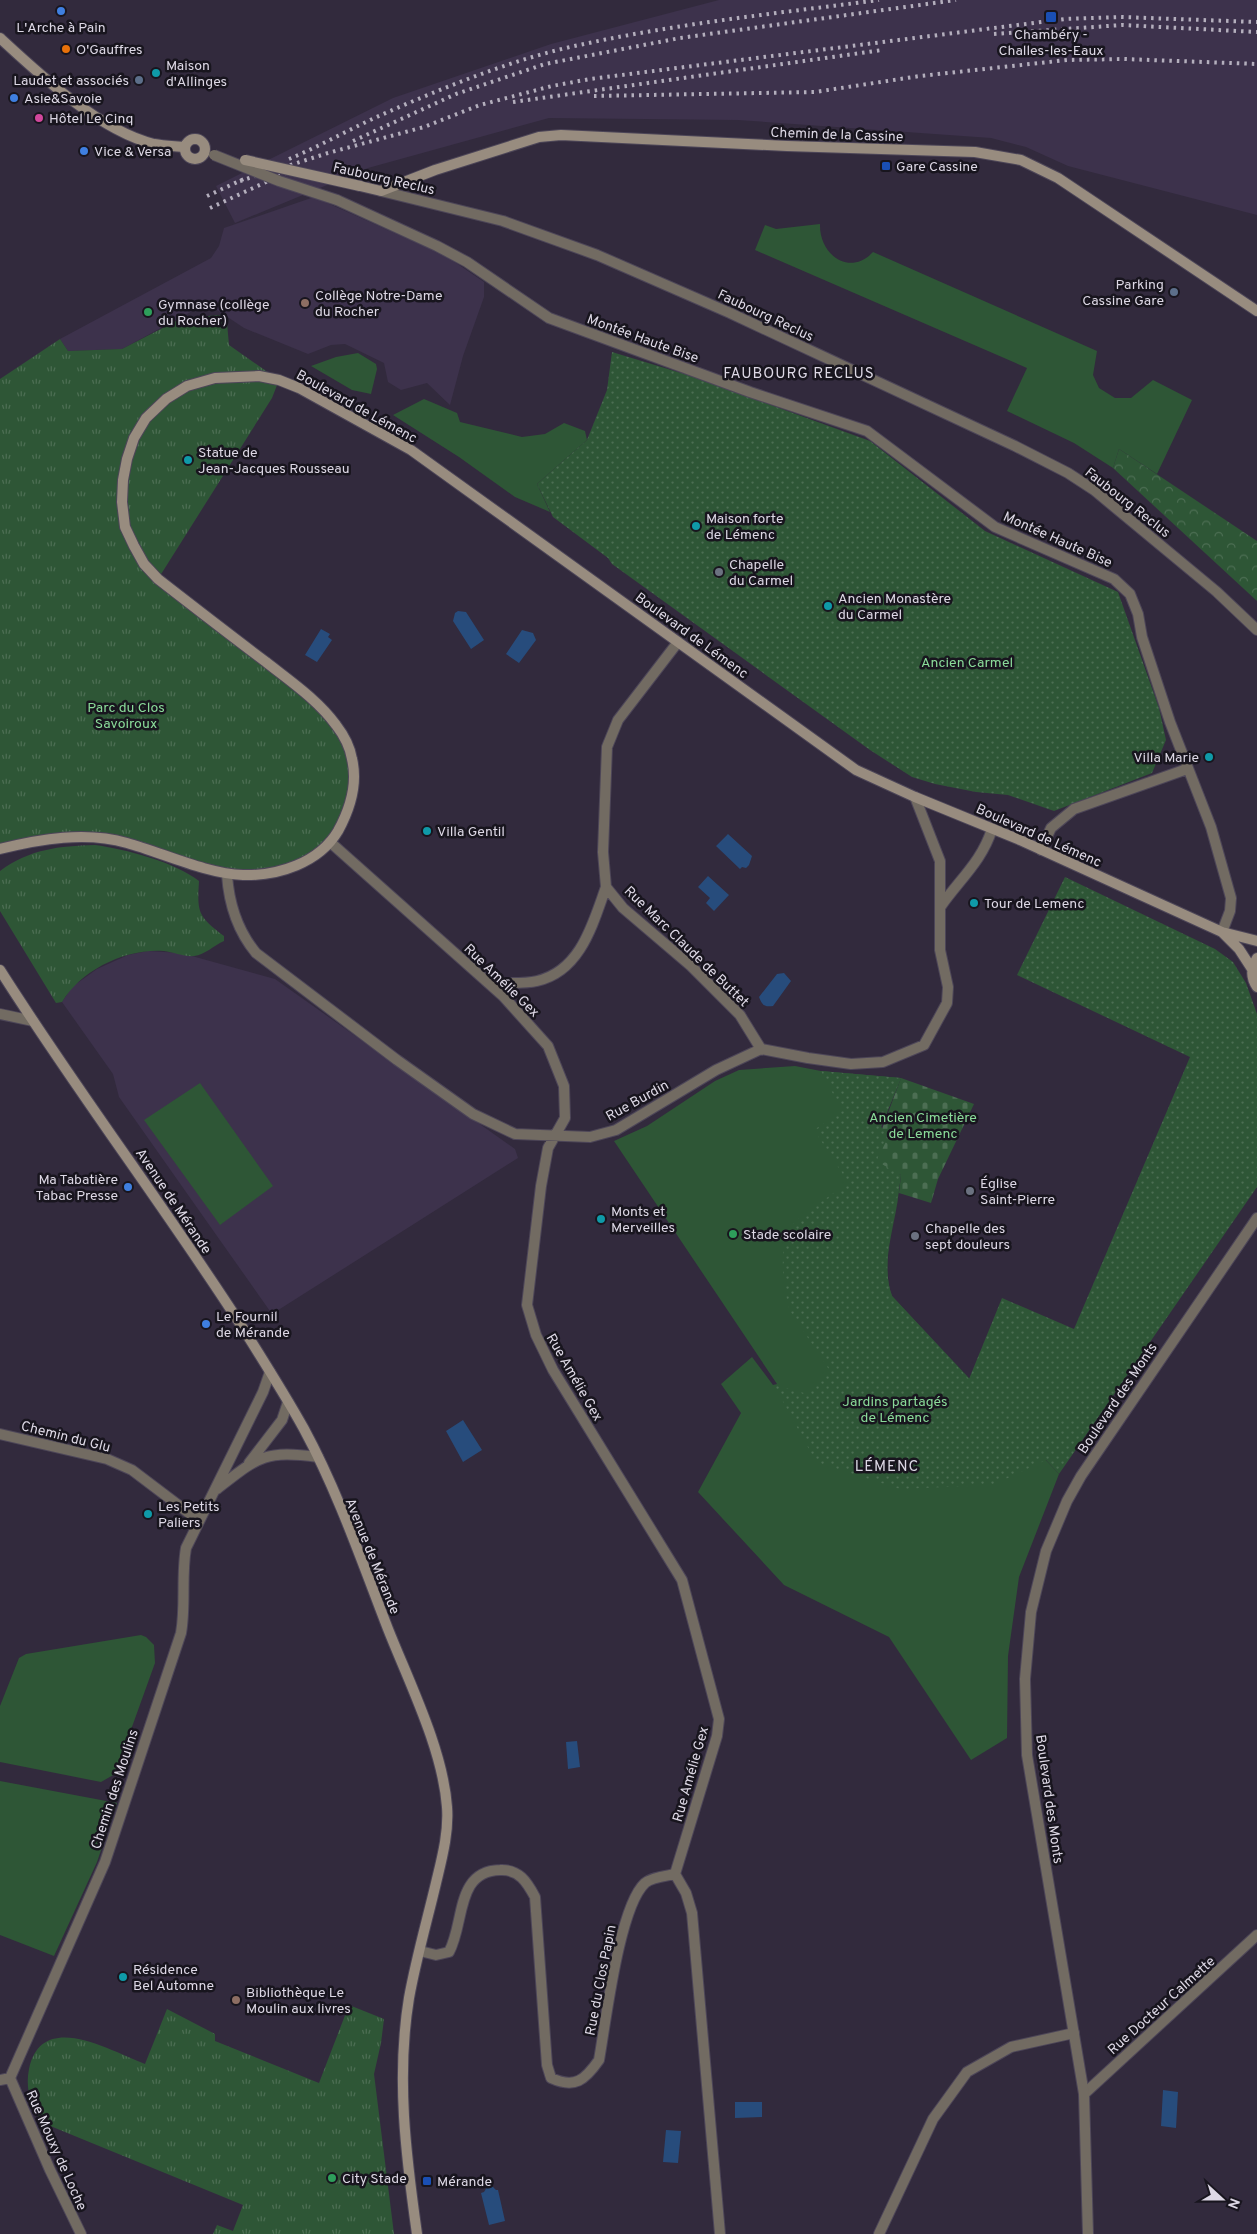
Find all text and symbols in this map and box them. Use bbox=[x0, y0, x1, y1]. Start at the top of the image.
marker: L'Arche à Pain bbox=[55, 5, 67, 17]
marker: Chambéry - Challes-les-Eaux bbox=[1044, 10, 1058, 24]
place label: L'Arche à Pain bbox=[16, 20, 106, 37]
place label: Chambéry - Challes-les-Eaux bbox=[998, 27, 1104, 60]
place label: O'Gauffres bbox=[76, 42, 143, 59]
marker: O'Gauffres bbox=[60, 43, 72, 55]
place label: Maison d'Allinges bbox=[166, 58, 227, 91]
marker: Maison d'Allinges bbox=[150, 67, 162, 79]
place label: Laudet et associés bbox=[13, 73, 129, 90]
marker: Laudet et associés bbox=[133, 74, 145, 86]
place label: Asie&Savoie bbox=[24, 91, 102, 108]
marker: Asie&Savoie bbox=[8, 92, 20, 104]
place label: Hôtel Le Cinq bbox=[49, 111, 133, 128]
marker: Hôtel Le Cinq bbox=[33, 112, 45, 124]
street label: Chemin de la Cassine bbox=[770, 125, 904, 146]
place label: Vice & Versa bbox=[94, 144, 171, 161]
marker: Vice & Versa bbox=[78, 145, 90, 157]
street label: Faubourg Reclus bbox=[331, 159, 436, 199]
place label: Gare Cassine bbox=[896, 159, 978, 176]
marker: Gare Cassine bbox=[880, 160, 892, 172]
place label: Parking Cassine Gare bbox=[1082, 277, 1164, 310]
marker: Parking Cassine Gare bbox=[1168, 286, 1180, 298]
street label: Faubourg Reclus bbox=[715, 287, 816, 346]
place label: Collège Notre-Dame du Rocher bbox=[315, 288, 442, 321]
place label: Gymnase (collège du Rocher) bbox=[158, 297, 269, 330]
marker: Collège Notre-Dame du Rocher bbox=[299, 297, 311, 309]
marker: Gymnase (collège du Rocher) bbox=[142, 306, 154, 318]
street label: Montée Haute Bise bbox=[584, 311, 701, 367]
district label: FAUBOURG RECLUS bbox=[723, 365, 875, 384]
street label: Boulevard de Lémenc bbox=[293, 367, 420, 448]
place label: Statue de Jean-Jacques Rousseau bbox=[198, 445, 350, 478]
marker: Statue de Jean-Jacques Rousseau bbox=[182, 454, 194, 466]
street label: Faubourg Reclus bbox=[1081, 464, 1173, 542]
street label: Montée Haute Bise bbox=[1000, 509, 1115, 572]
place label: Maison forte de Lémenc bbox=[706, 511, 784, 544]
marker: Maison forte de Lémenc bbox=[690, 520, 702, 532]
place label: Chapelle du Carmel bbox=[729, 557, 793, 590]
marker: Chapelle du Carmel bbox=[713, 566, 725, 578]
street label: Boulevard de Lémenc bbox=[631, 590, 751, 683]
place label: Ancien Monastère du Carmel bbox=[838, 591, 951, 624]
marker: Ancien Monastère du Carmel bbox=[822, 600, 834, 612]
park label: Ancien Carmel bbox=[921, 655, 1013, 672]
park label: Parc du Clos Savoiroux bbox=[87, 700, 165, 733]
place label: Villa Marie bbox=[1133, 750, 1199, 767]
marker: Villa Marie bbox=[1203, 751, 1215, 763]
street label: Boulevard de Lémenc bbox=[973, 801, 1104, 872]
place label: Villa Gentil bbox=[437, 824, 505, 841]
marker: Villa Gentil bbox=[421, 825, 433, 837]
street label: Rue Marc Claude de Buttet bbox=[620, 883, 752, 1011]
place label: Tour de Lemenc bbox=[984, 896, 1084, 913]
marker: Tour de Lemenc bbox=[968, 897, 980, 909]
street label: Rue Amélie Gex bbox=[460, 941, 542, 1021]
street label: Rue Burdin bbox=[603, 1077, 672, 1126]
park label: Ancien Cimetière de Lemenc bbox=[869, 1110, 977, 1143]
street label: Avenue de Mérande bbox=[131, 1146, 214, 1258]
place label: Ma Tabatière Tabac Presse bbox=[36, 1172, 118, 1205]
place label: Église Saint-Pierre bbox=[980, 1175, 1055, 1209]
marker: Ma Tabatière Tabac Presse bbox=[122, 1181, 134, 1193]
marker: Église Saint-Pierre bbox=[964, 1185, 976, 1197]
place label: Monts et Merveilles bbox=[611, 1204, 675, 1237]
marker: Monts et Merveilles bbox=[595, 1213, 607, 1225]
place label: Chapelle des sept douleurs bbox=[925, 1221, 1010, 1254]
place label: Stade scolaire bbox=[743, 1227, 831, 1244]
marker: Stade scolaire bbox=[727, 1228, 739, 1240]
marker: Chapelle des sept douleurs bbox=[909, 1230, 921, 1242]
place label: Le Fournil de Mérande bbox=[216, 1309, 290, 1342]
marker: Le Fournil de Mérande bbox=[200, 1318, 212, 1330]
street label: Rue Amélie Gex bbox=[542, 1331, 606, 1425]
street label: Boulevard des Monts bbox=[1075, 1340, 1162, 1458]
park label: Jardins partagés de Lémenc bbox=[842, 1394, 948, 1427]
street label: Chemin du Glu bbox=[19, 1418, 112, 1457]
district label: LÉMENC bbox=[855, 1457, 919, 1477]
street label: Avenue de Mérande bbox=[341, 1496, 403, 1617]
place label: Les Petits Paliers bbox=[158, 1499, 220, 1532]
marker: Les Petits Paliers bbox=[142, 1508, 154, 1520]
street label: Rue Amélie Gex bbox=[670, 1725, 713, 1824]
street label: Chemin des Moulins bbox=[88, 1727, 143, 1852]
street label: Boulevard des Monts bbox=[1031, 1734, 1066, 1865]
street label: Rue du Clos Papin bbox=[582, 1923, 621, 2037]
street label: Rue Docteur Calmette bbox=[1105, 1953, 1219, 2059]
place label: Résidence Bel Automne bbox=[133, 1962, 214, 1995]
marker: Résidence Bel Automne bbox=[117, 1971, 129, 1983]
place label: Bibliothèque Le Moulin aux livres bbox=[246, 1985, 351, 2018]
marker: Bibliothèque Le Moulin aux livres bbox=[230, 1994, 242, 2006]
street label: Rue Mouxy de Loche bbox=[21, 2088, 90, 2213]
place label: City Stade bbox=[342, 2171, 407, 2188]
marker: City Stade bbox=[326, 2172, 338, 2184]
place label: Mérande bbox=[437, 2174, 492, 2191]
north arrow bbox=[1197, 2174, 1247, 2224]
marker: Mérande bbox=[421, 2175, 433, 2187]
text: N bbox=[1223, 2195, 1242, 2211]

